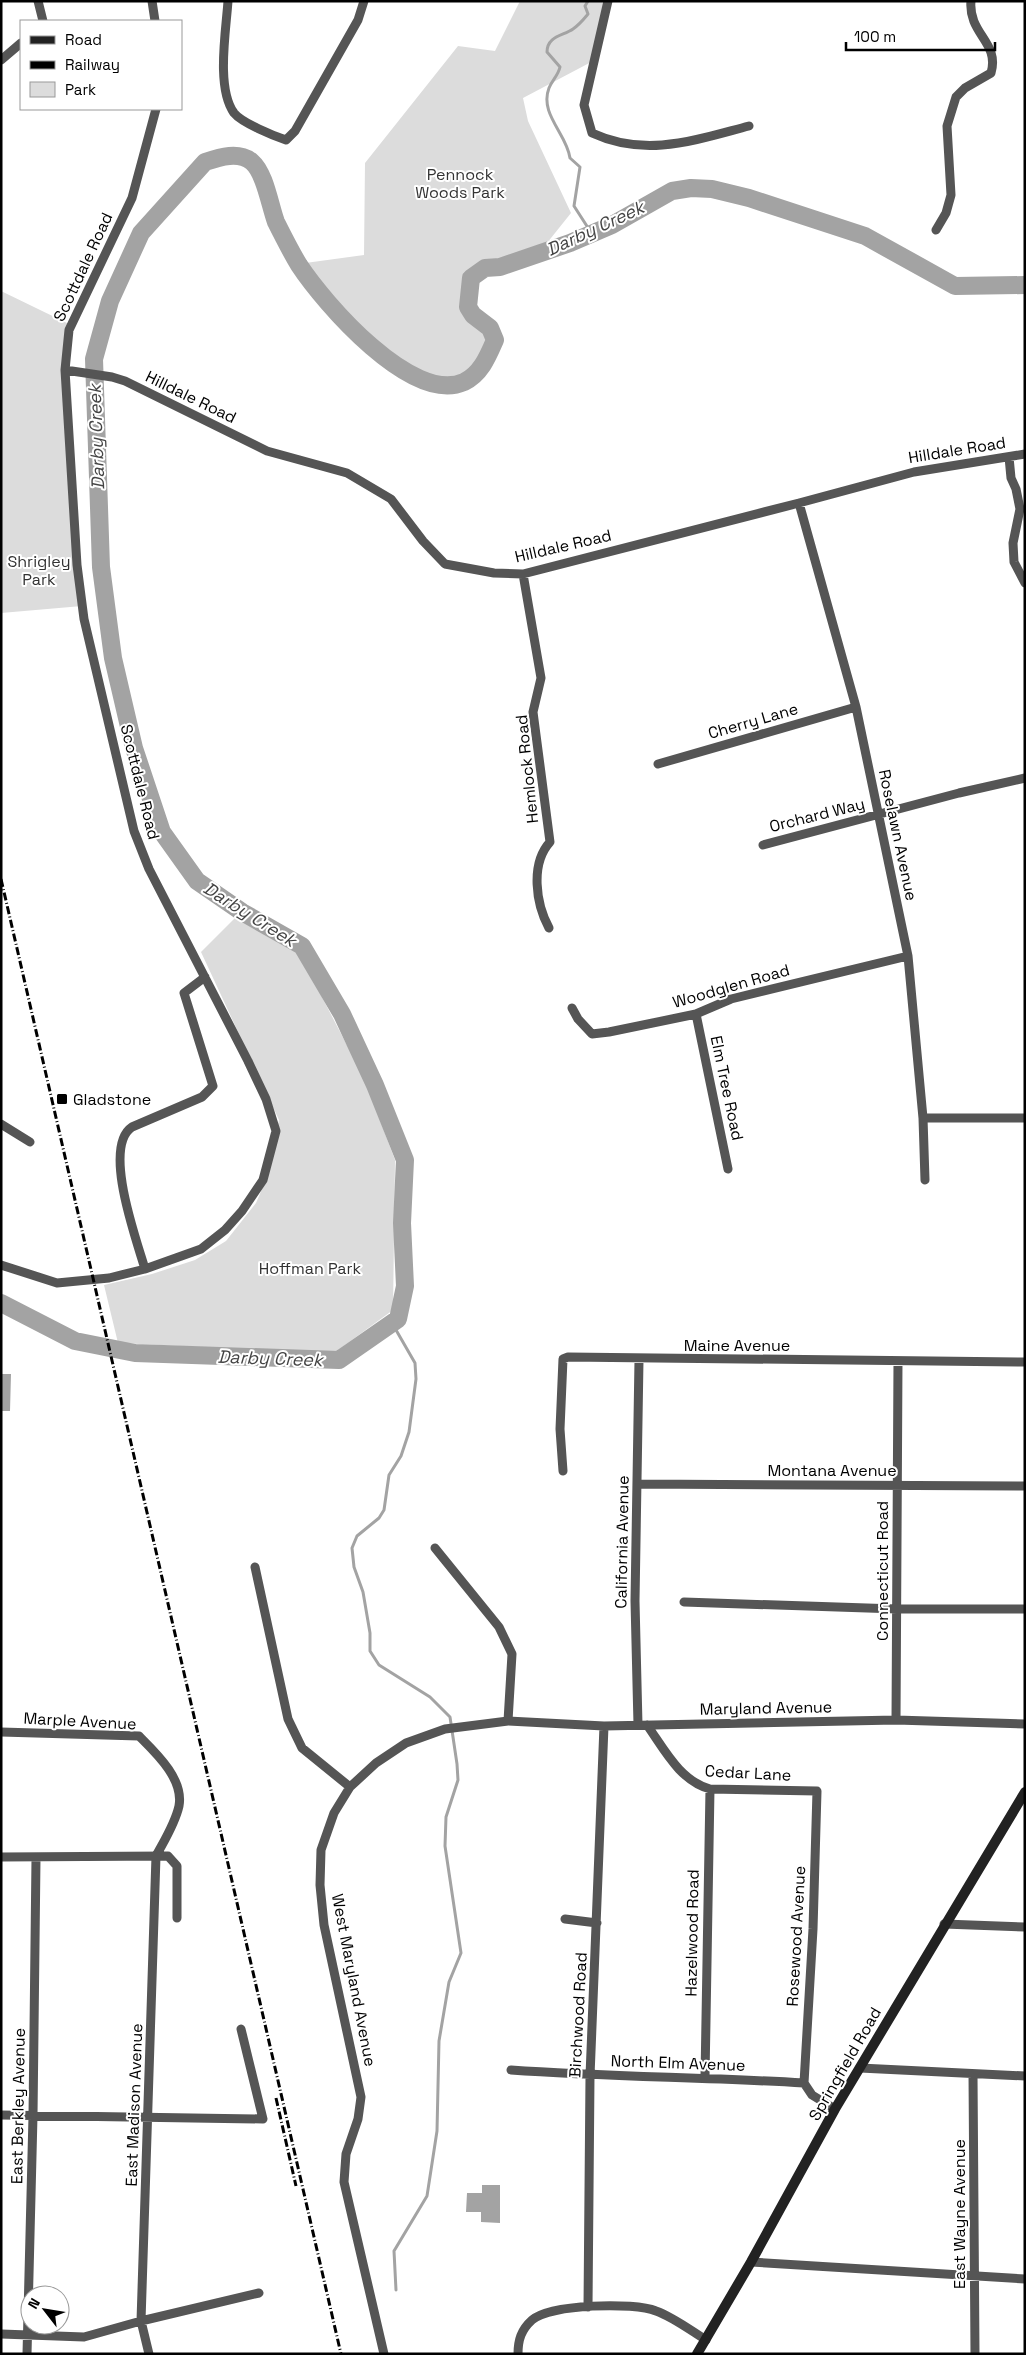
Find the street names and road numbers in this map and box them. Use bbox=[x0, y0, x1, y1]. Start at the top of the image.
street label: Scottdale Road bbox=[49, 209, 117, 325]
street label: Hilldale Road bbox=[142, 366, 240, 428]
street label: Hilldale Road bbox=[907, 432, 1007, 468]
street label: Hilldale Road bbox=[513, 525, 613, 567]
street label: Cherry Lane bbox=[706, 698, 800, 744]
street label: Hemlock Road bbox=[511, 714, 543, 824]
street label: Scottdale Road bbox=[116, 722, 164, 842]
street label: Roselawn Avenue bbox=[874, 767, 922, 903]
street label: Orchard Way bbox=[767, 793, 867, 837]
street label: Woodglen Road bbox=[670, 959, 792, 1013]
street label: Elm Tree Road bbox=[706, 1034, 748, 1142]
street label: Maine Avenue bbox=[684, 1335, 790, 1356]
street label: Montana Avenue bbox=[767, 1460, 897, 1481]
street label: California Avenue bbox=[610, 1475, 634, 1609]
street label: Connecticut Road bbox=[872, 1501, 893, 1641]
street label: Maryland Avenue bbox=[700, 1696, 832, 1720]
street label: Marple Avenue bbox=[23, 1708, 137, 1734]
street label: Cedar Lane bbox=[704, 1760, 792, 1786]
street label: Rosewood Avenue bbox=[782, 1865, 810, 2007]
street label: Hazelwood Road bbox=[680, 1869, 704, 1997]
street label: West Maryland Avenue bbox=[327, 1892, 381, 2068]
street label: Birchwood Road bbox=[564, 1952, 592, 2078]
street label: Springfield Road bbox=[804, 2003, 886, 2125]
street label: East Madison Avenue bbox=[121, 2023, 147, 2187]
street label: East Berkley Avenue bbox=[6, 2028, 30, 2184]
street label: North Elm Avenue bbox=[610, 2050, 746, 2076]
street label: East Wayne Avenue bbox=[949, 2139, 970, 2289]

